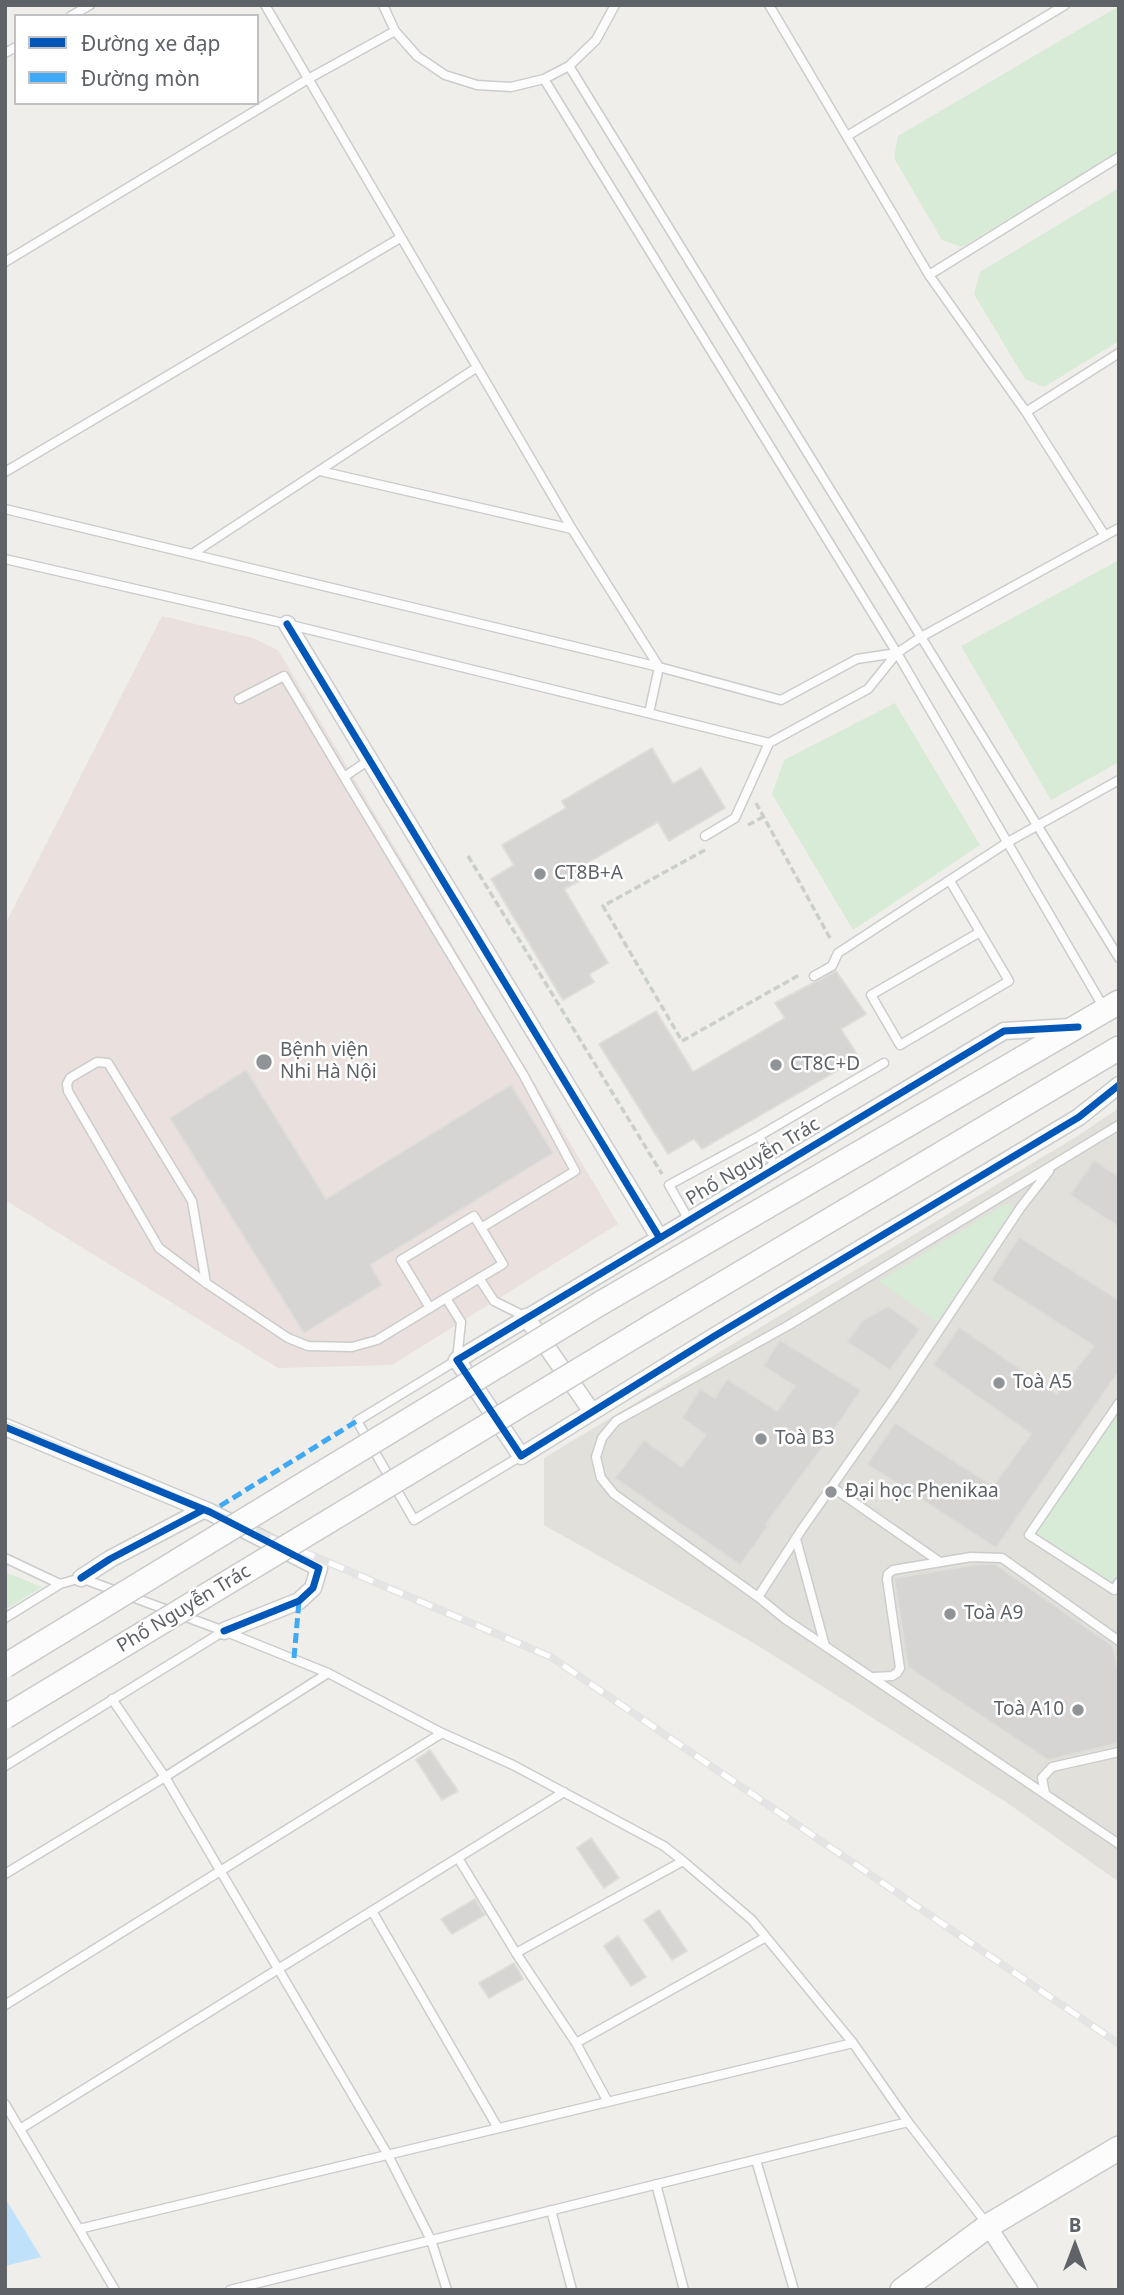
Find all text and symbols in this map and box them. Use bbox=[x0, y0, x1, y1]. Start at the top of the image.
legend bbox=[14, 14, 259, 105]
text: Đường xe đạp bbox=[81, 29, 220, 57]
text: Đường mòn bbox=[81, 64, 200, 92]
place label: CT8B+A bbox=[554, 863, 623, 885]
marker: CT8B+A bbox=[532, 866, 548, 882]
place label: Bệnh viện Nhi Hà Nội bbox=[280, 1040, 377, 1084]
marker: Bệnh viện Nhi Hà Nội bbox=[254, 1052, 274, 1072]
place label: CT8C+D bbox=[790, 1054, 860, 1076]
marker: CT8C+D bbox=[768, 1057, 784, 1073]
street label: Phố Nguyễn Trác bbox=[682, 1113, 824, 1211]
place label: Toà A5 bbox=[1013, 1372, 1072, 1394]
marker: Toà A5 bbox=[991, 1375, 1007, 1391]
place label: Toà B3 bbox=[775, 1428, 835, 1450]
marker: Toà B3 bbox=[753, 1431, 769, 1447]
place label: Đại học Phenikaa bbox=[845, 1481, 999, 1503]
marker: Đại học Phenikaa bbox=[823, 1484, 839, 1500]
street label: Phố Nguyễn Trác bbox=[113, 1560, 255, 1658]
place label: Toà A9 bbox=[964, 1603, 1023, 1625]
marker: Toà A9 bbox=[942, 1606, 958, 1622]
place label: Toà A10 bbox=[994, 1699, 1064, 1721]
marker: Toà A10 bbox=[1070, 1702, 1086, 1718]
north arrow bbox=[1040, 2211, 1110, 2281]
text: B bbox=[1069, 2212, 1081, 2238]

